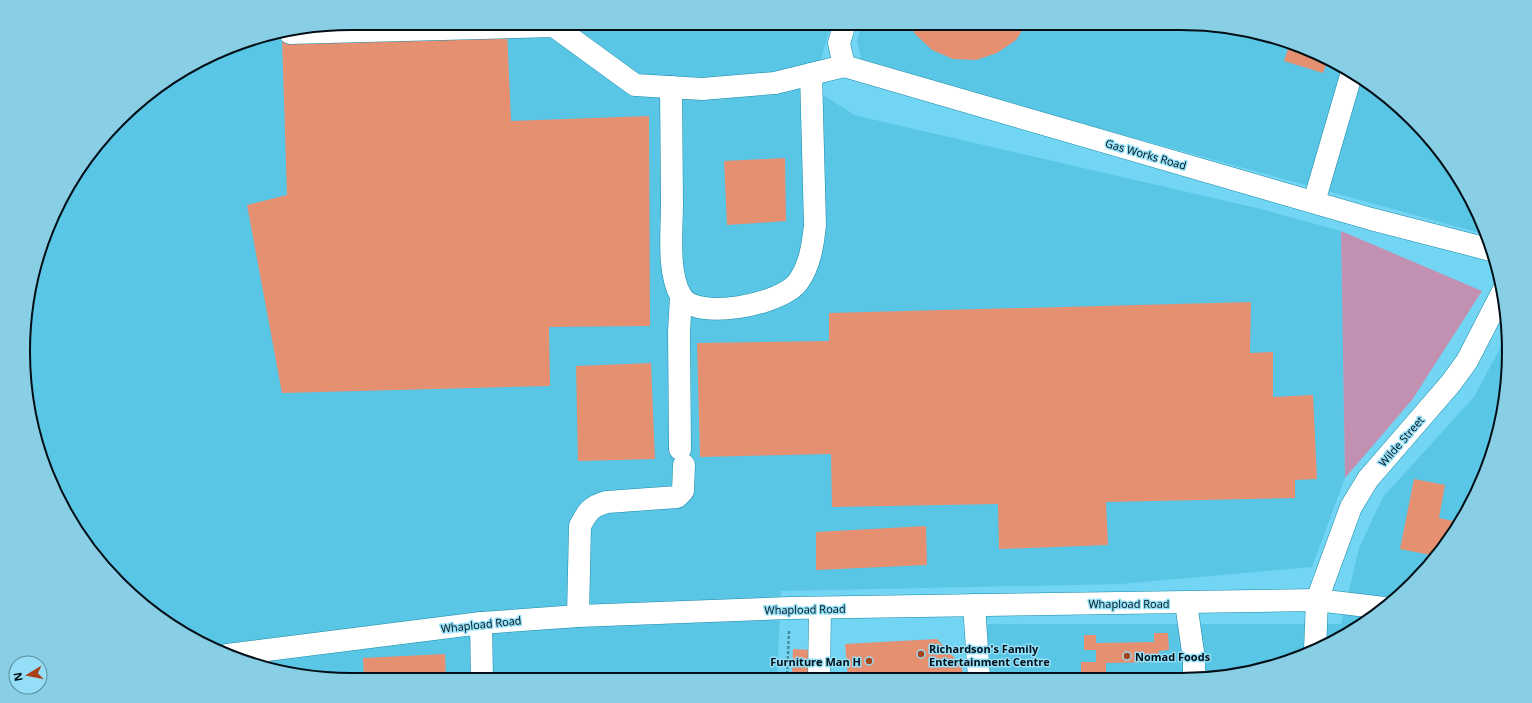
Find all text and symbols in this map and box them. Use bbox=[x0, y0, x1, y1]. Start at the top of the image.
street label: Gas Works Road bbox=[1104, 135, 1188, 173]
street label: Wilde Street bbox=[1375, 413, 1427, 469]
street label: Whapload Road bbox=[1088, 596, 1170, 611]
street label: Whapload Road bbox=[764, 601, 846, 617]
street label: Whapload Road bbox=[440, 612, 522, 636]
place label: Richardson's Family Entertainment Centre bbox=[929, 641, 1050, 669]
marker: Richardson's Family Entertainment Centre bbox=[916, 649, 926, 659]
place label: Nomad Foods bbox=[1135, 649, 1211, 664]
marker: Nomad Foods bbox=[1122, 651, 1132, 661]
place label: Furniture Man H bbox=[770, 654, 861, 669]
north arrow bbox=[8, 655, 48, 695]
marker: Furniture Man H bbox=[864, 656, 874, 666]
text: N bbox=[9, 671, 26, 683]

